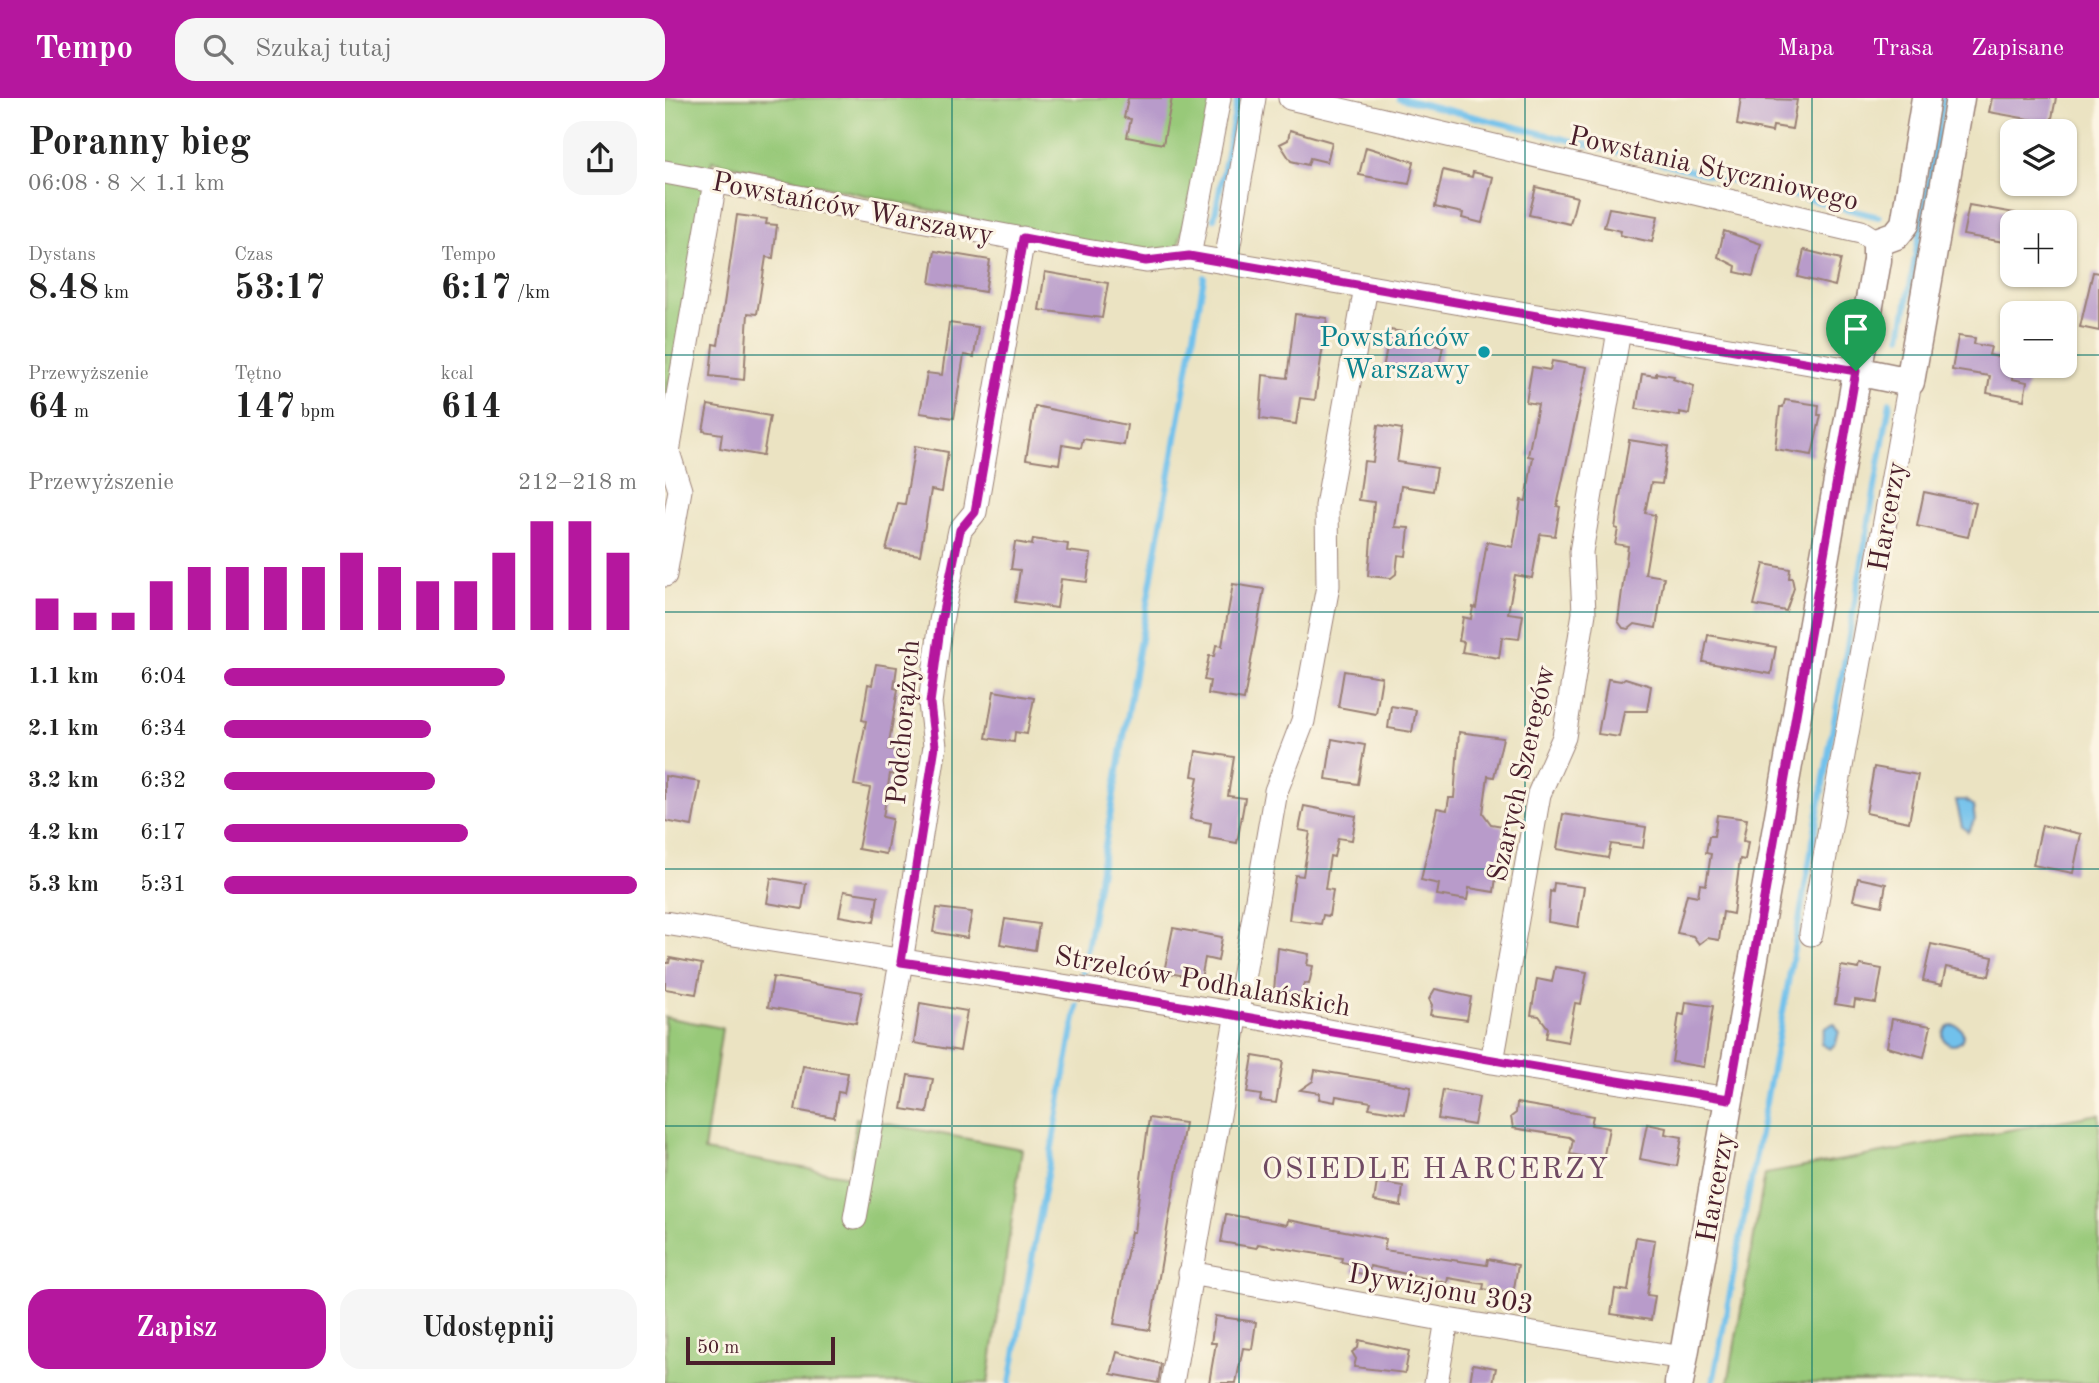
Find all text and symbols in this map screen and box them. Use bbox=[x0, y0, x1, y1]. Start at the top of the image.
search box bbox=[175, 18, 665, 81]
icon: search bbox=[199, 30, 237, 68]
text: Tempo bbox=[35, 33, 133, 66]
text: Szukaj tutaj bbox=[255, 36, 392, 62]
text: Mapa bbox=[1778, 37, 1834, 61]
text: Trasa bbox=[1872, 37, 1933, 61]
text: Zapisane bbox=[1971, 37, 2064, 61]
map controls bbox=[2000, 119, 2077, 378]
button: layers bbox=[2000, 119, 2077, 196]
button: share bbox=[563, 121, 637, 195]
street label: Powstania Styczniowego bbox=[1566, 123, 1861, 217]
text: Poranny bieg bbox=[28, 125, 251, 163]
street label: Powstańców Warszawy bbox=[709, 169, 996, 251]
text: 06:08 · 8 × 1.1 km bbox=[28, 172, 225, 195]
button: + bbox=[2000, 210, 2077, 287]
text: Dystans bbox=[28, 246, 96, 265]
text: Czas bbox=[234, 246, 273, 265]
text: Tempo bbox=[441, 246, 496, 265]
text: 8.48 bbox=[28, 271, 99, 306]
text: 53:17 bbox=[234, 271, 325, 306]
text: 6:17 bbox=[441, 271, 511, 306]
text: km bbox=[99, 284, 129, 303]
text: /km bbox=[511, 284, 550, 303]
pin bbox=[1826, 299, 1886, 371]
button: − bbox=[2000, 301, 2077, 378]
icon: arrive bbox=[1837, 310, 1875, 348]
place label: Powstańców Warszawy bbox=[1319, 325, 1470, 385]
marker: Powstańców Warszawy bbox=[1476, 344, 1492, 360]
text: Przewyższenie bbox=[28, 365, 148, 384]
text: Tętno bbox=[234, 365, 282, 384]
text: kcal bbox=[441, 365, 473, 384]
text: 64 bbox=[28, 390, 69, 425]
text: 147 bbox=[234, 390, 295, 425]
text: 614 bbox=[441, 390, 502, 425]
text: m bbox=[69, 403, 89, 422]
text: bpm bbox=[295, 403, 335, 422]
street label: Harcerzy bbox=[1866, 459, 1912, 574]
text: Przewyższenie bbox=[28, 471, 174, 494]
text: 212–218 m bbox=[518, 471, 637, 494]
street label: Podchorążych bbox=[884, 638, 926, 806]
street label: Szarych Szeregów bbox=[1484, 663, 1561, 884]
text: 1.1 km bbox=[28, 665, 99, 688]
text: 6:04 bbox=[140, 665, 186, 688]
text: 2.1 km bbox=[28, 717, 99, 740]
text: 6:34 bbox=[140, 717, 186, 740]
text: 3.2 km bbox=[28, 769, 99, 792]
text: 6:32 bbox=[140, 769, 186, 792]
text: 4.2 km bbox=[28, 821, 99, 844]
text: 6:17 bbox=[140, 821, 186, 844]
text: 5.3 km bbox=[28, 873, 99, 896]
text: 5:31 bbox=[140, 873, 186, 896]
street label: Strzelców Podhalańskich bbox=[1052, 943, 1353, 1023]
street label: Harcerzy bbox=[1694, 1130, 1740, 1245]
district label: OSIEDLE HARCERZY bbox=[1262, 1155, 1610, 1185]
street label: Dywizjonu 303 bbox=[1346, 1261, 1535, 1321]
button: Zapisz bbox=[28, 1289, 326, 1369]
button: Udostępnij bbox=[340, 1289, 637, 1369]
scale bar bbox=[686, 1334, 835, 1366]
text: 50 m bbox=[697, 1339, 739, 1358]

